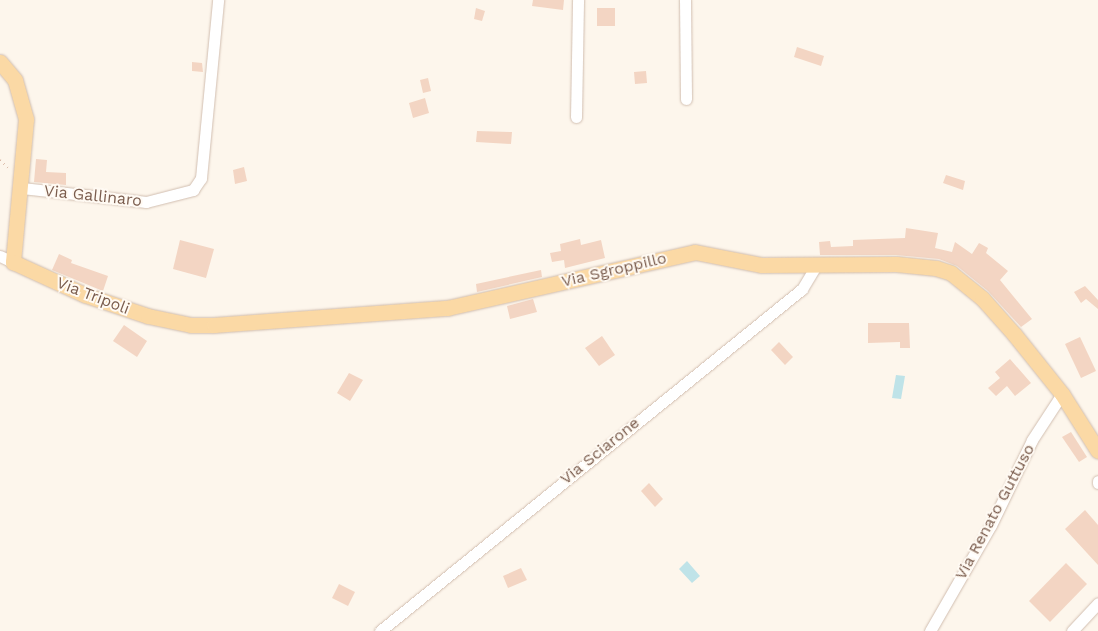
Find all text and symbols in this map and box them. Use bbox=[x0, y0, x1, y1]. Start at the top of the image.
street label: Via Gallinaro bbox=[43, 181, 143, 211]
street label: Via Sgroppillo bbox=[560, 249, 668, 291]
street label: Via Tripoli bbox=[53, 273, 133, 319]
street label: Via Sciarone bbox=[556, 413, 644, 489]
street label: Via Renato Guttuso bbox=[951, 441, 1039, 583]

